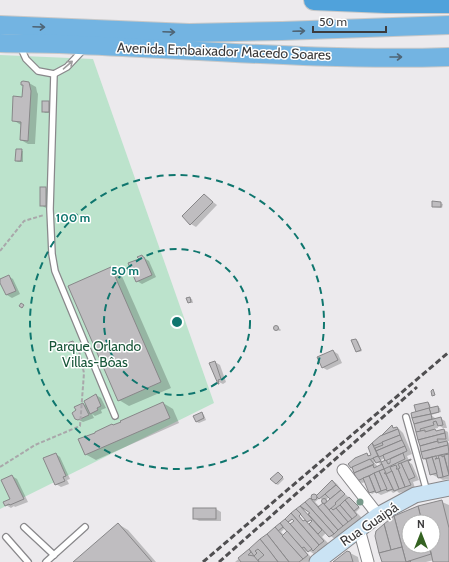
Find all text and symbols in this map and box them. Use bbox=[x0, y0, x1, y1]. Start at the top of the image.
scale bar bbox=[313, 8, 386, 34]
text: 50 m bbox=[319, 14, 347, 29]
one-way arrow bbox=[32, 24, 45, 31]
one-way arrow bbox=[292, 27, 305, 34]
one-way arrow bbox=[162, 28, 175, 36]
street label: Avenida Embaixador Macedo Soares bbox=[117, 38, 331, 64]
one-way arrow bbox=[389, 53, 402, 61]
one-way arrow bbox=[63, 60, 73, 69]
text: 100 m bbox=[56, 210, 90, 225]
text: 50 m bbox=[111, 263, 139, 278]
centre of rings bbox=[170, 315, 184, 329]
park label: Parque Orlando Villas-Bôas bbox=[49, 337, 142, 371]
street label: Rua Guaipá bbox=[336, 498, 402, 550]
north arrow bbox=[401, 514, 441, 554]
text: N bbox=[417, 517, 425, 531]

